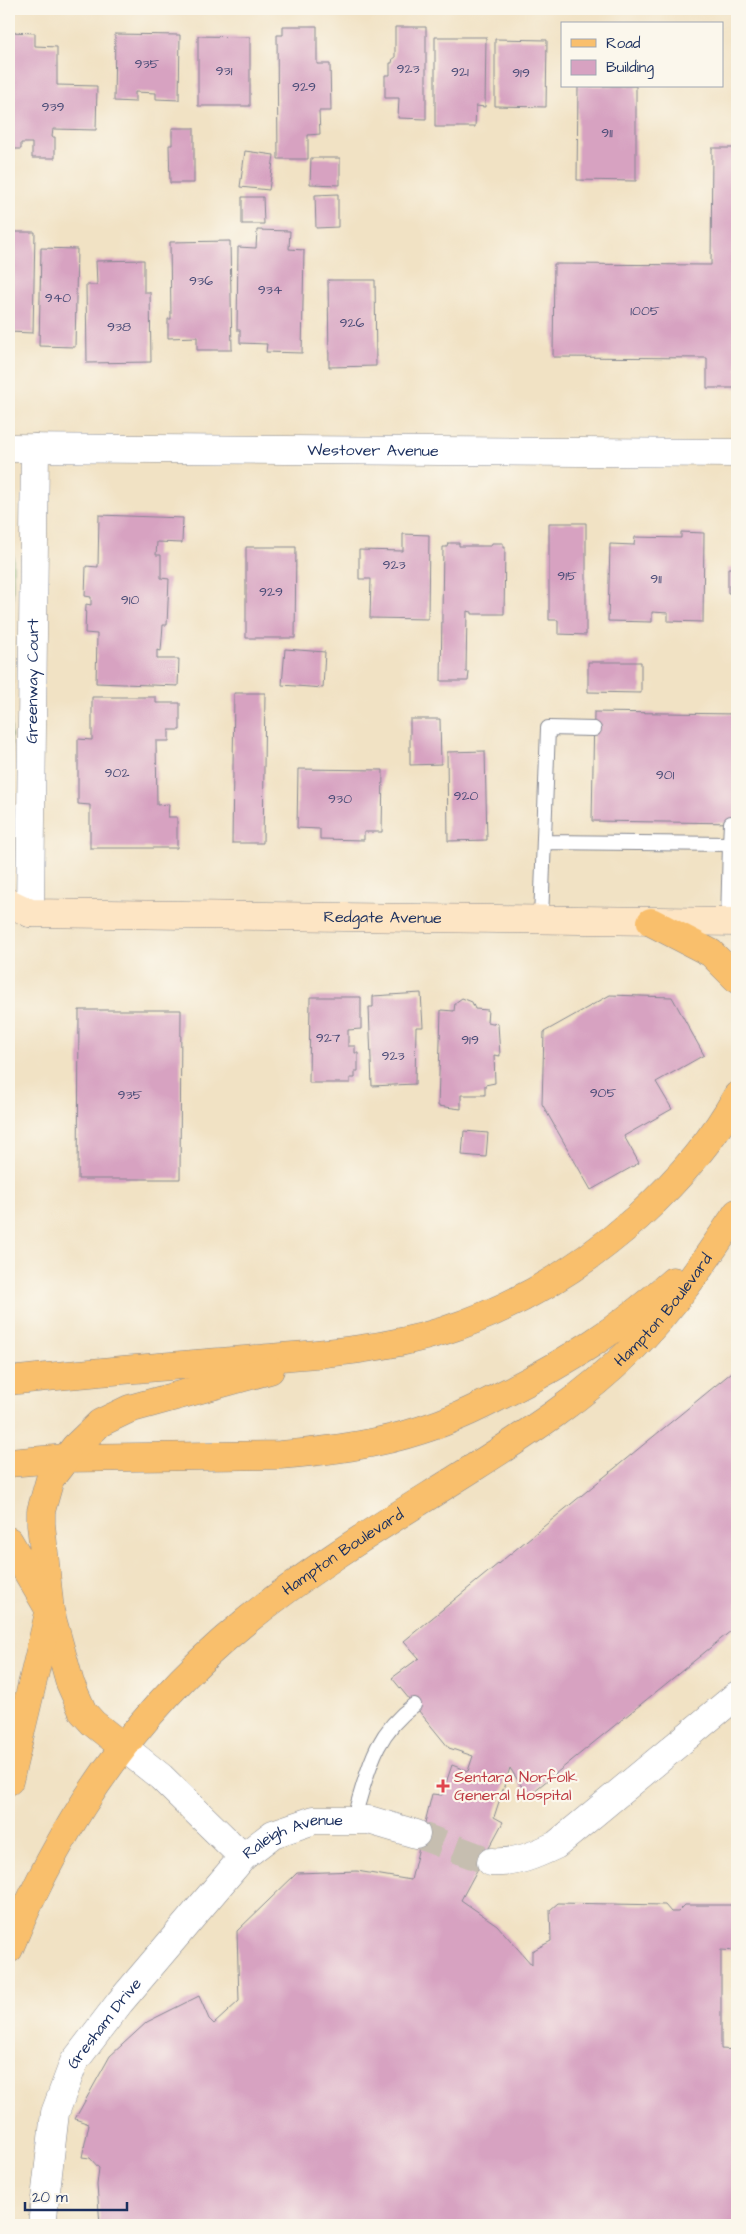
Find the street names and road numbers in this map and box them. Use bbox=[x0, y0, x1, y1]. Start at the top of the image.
street label: Westover Avenue bbox=[307, 439, 439, 462]
street label: Greenway Court bbox=[21, 618, 45, 744]
street label: Redgate Avenue bbox=[323, 906, 442, 929]
street label: Hampton Boulevard bbox=[609, 1249, 717, 1372]
street label: Hampton Boulevard bbox=[277, 1503, 408, 1601]
street label: Raleigh Avenue bbox=[238, 1808, 343, 1864]
street label: Gresham Drive bbox=[62, 1973, 147, 2072]

